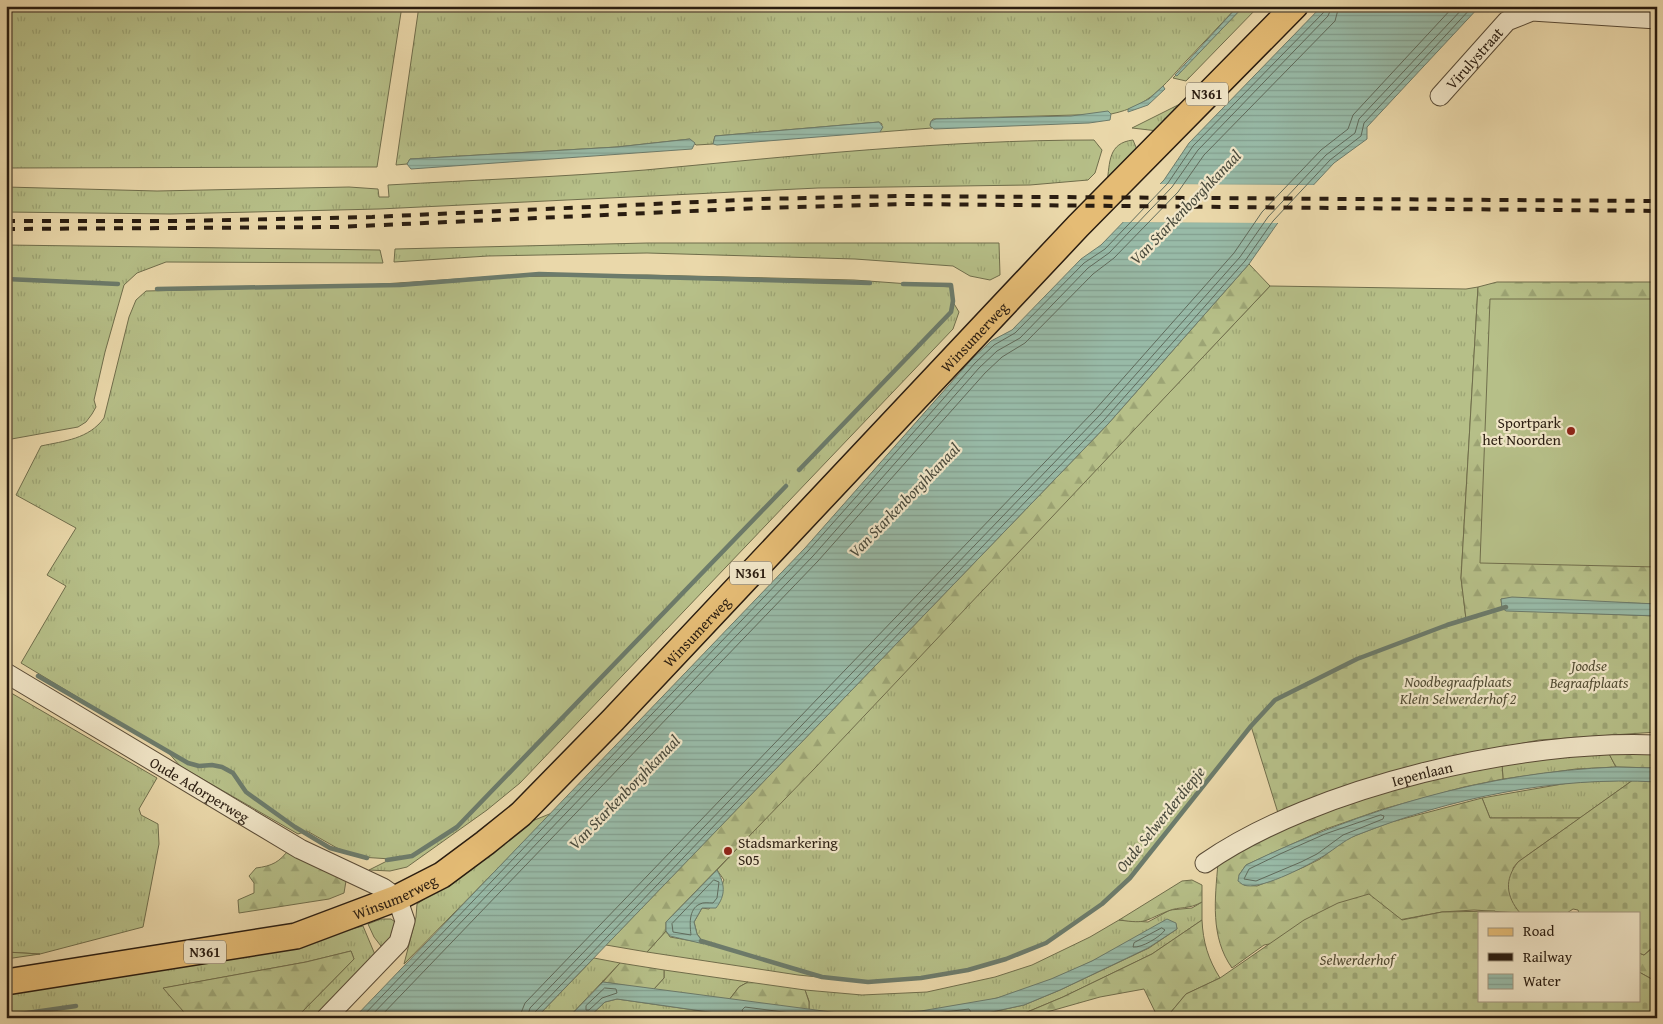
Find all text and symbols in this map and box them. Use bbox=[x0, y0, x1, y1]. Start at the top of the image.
street label: Virulystraat bbox=[1441, 22, 1508, 94]
road number: N361 bbox=[1186, 82, 1228, 106]
water label: Van Starkenborghkanaal bbox=[1124, 144, 1246, 270]
street label: Winsumerweg bbox=[935, 296, 1013, 377]
place label: Sportpark het Noorden bbox=[1482, 412, 1562, 450]
marker: Sportpark het Noorden bbox=[1565, 425, 1577, 437]
water label: Van Starkenborghkanaal bbox=[843, 437, 965, 563]
road number: N361 bbox=[730, 562, 772, 584]
street label: Winsumerweg bbox=[658, 591, 735, 671]
park label: Joodse Begraafplaats bbox=[1549, 655, 1629, 693]
park label: Noodbegraafplaats Klein Selwerderhof 2 bbox=[1399, 671, 1516, 709]
water label: Van Starkenborghkanaal bbox=[563, 729, 685, 855]
street label: Oude Adorperweg bbox=[146, 751, 254, 827]
street label: Iepenlaan bbox=[1389, 756, 1455, 791]
water label: Oude Selwerderdiepje bbox=[1110, 760, 1211, 877]
place label: Stadsmarkering S05 bbox=[738, 832, 838, 870]
marker: Stadsmarkering S05 bbox=[722, 845, 734, 857]
street label: Winsumerweg bbox=[350, 869, 441, 924]
legend bbox=[1478, 912, 1640, 1002]
text: Road bbox=[1523, 920, 1554, 941]
road number: N361 bbox=[184, 940, 226, 964]
text: Railway bbox=[1523, 946, 1573, 967]
park label: Selwerderhof bbox=[1320, 949, 1397, 970]
text: Water bbox=[1523, 970, 1561, 991]

